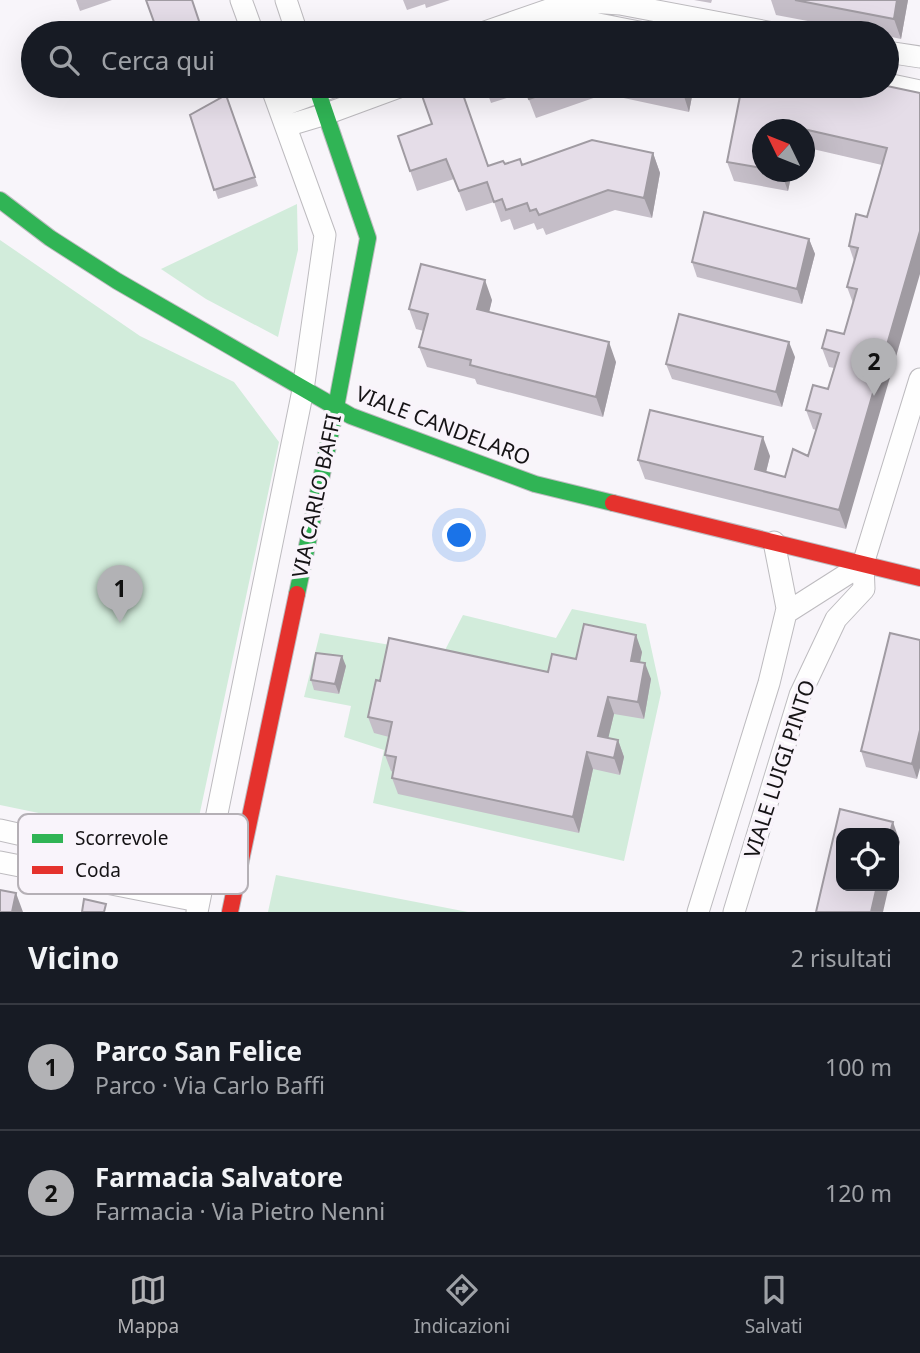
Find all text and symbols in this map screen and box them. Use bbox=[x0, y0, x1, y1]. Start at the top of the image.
search box bbox=[21, 21, 899, 98]
icon: search bbox=[45, 41, 83, 79]
text: Cerca qui bbox=[101, 42, 215, 78]
north arrow bbox=[752, 119, 815, 182]
pin: 2 bbox=[851, 338, 897, 396]
street label: VIALE CANDELARO bbox=[352, 379, 535, 471]
street label: VIA CARLO BAFFI bbox=[285, 411, 347, 580]
your location bbox=[442, 518, 476, 552]
pin: 1 bbox=[97, 565, 143, 623]
street label: VIALE LUIGI PINTO bbox=[737, 676, 821, 861]
legend bbox=[18, 814, 248, 894]
text: Scorrevole bbox=[75, 825, 168, 851]
map controls bbox=[836, 828, 899, 891]
button: locate bbox=[836, 828, 899, 891]
text: Coda bbox=[75, 857, 121, 883]
text: Vicino bbox=[28, 937, 119, 978]
text: 2 risultati bbox=[791, 942, 892, 974]
text: Parco San Felice bbox=[95, 1033, 302, 1069]
text: 1 bbox=[44, 1051, 58, 1083]
text: 100 m bbox=[825, 1051, 892, 1083]
text: Parco · Via Carlo Baffi bbox=[95, 1069, 325, 1101]
text: Farmacia Salvatore bbox=[95, 1159, 343, 1195]
text: 2 bbox=[44, 1177, 58, 1209]
text: 120 m bbox=[825, 1177, 892, 1209]
text: Farmacia · Via Pietro Nenni bbox=[95, 1195, 385, 1227]
tab: Mappa bbox=[117, 1271, 179, 1339]
tab: Indicazioni bbox=[414, 1271, 510, 1339]
tab: Salvati bbox=[745, 1271, 803, 1339]

